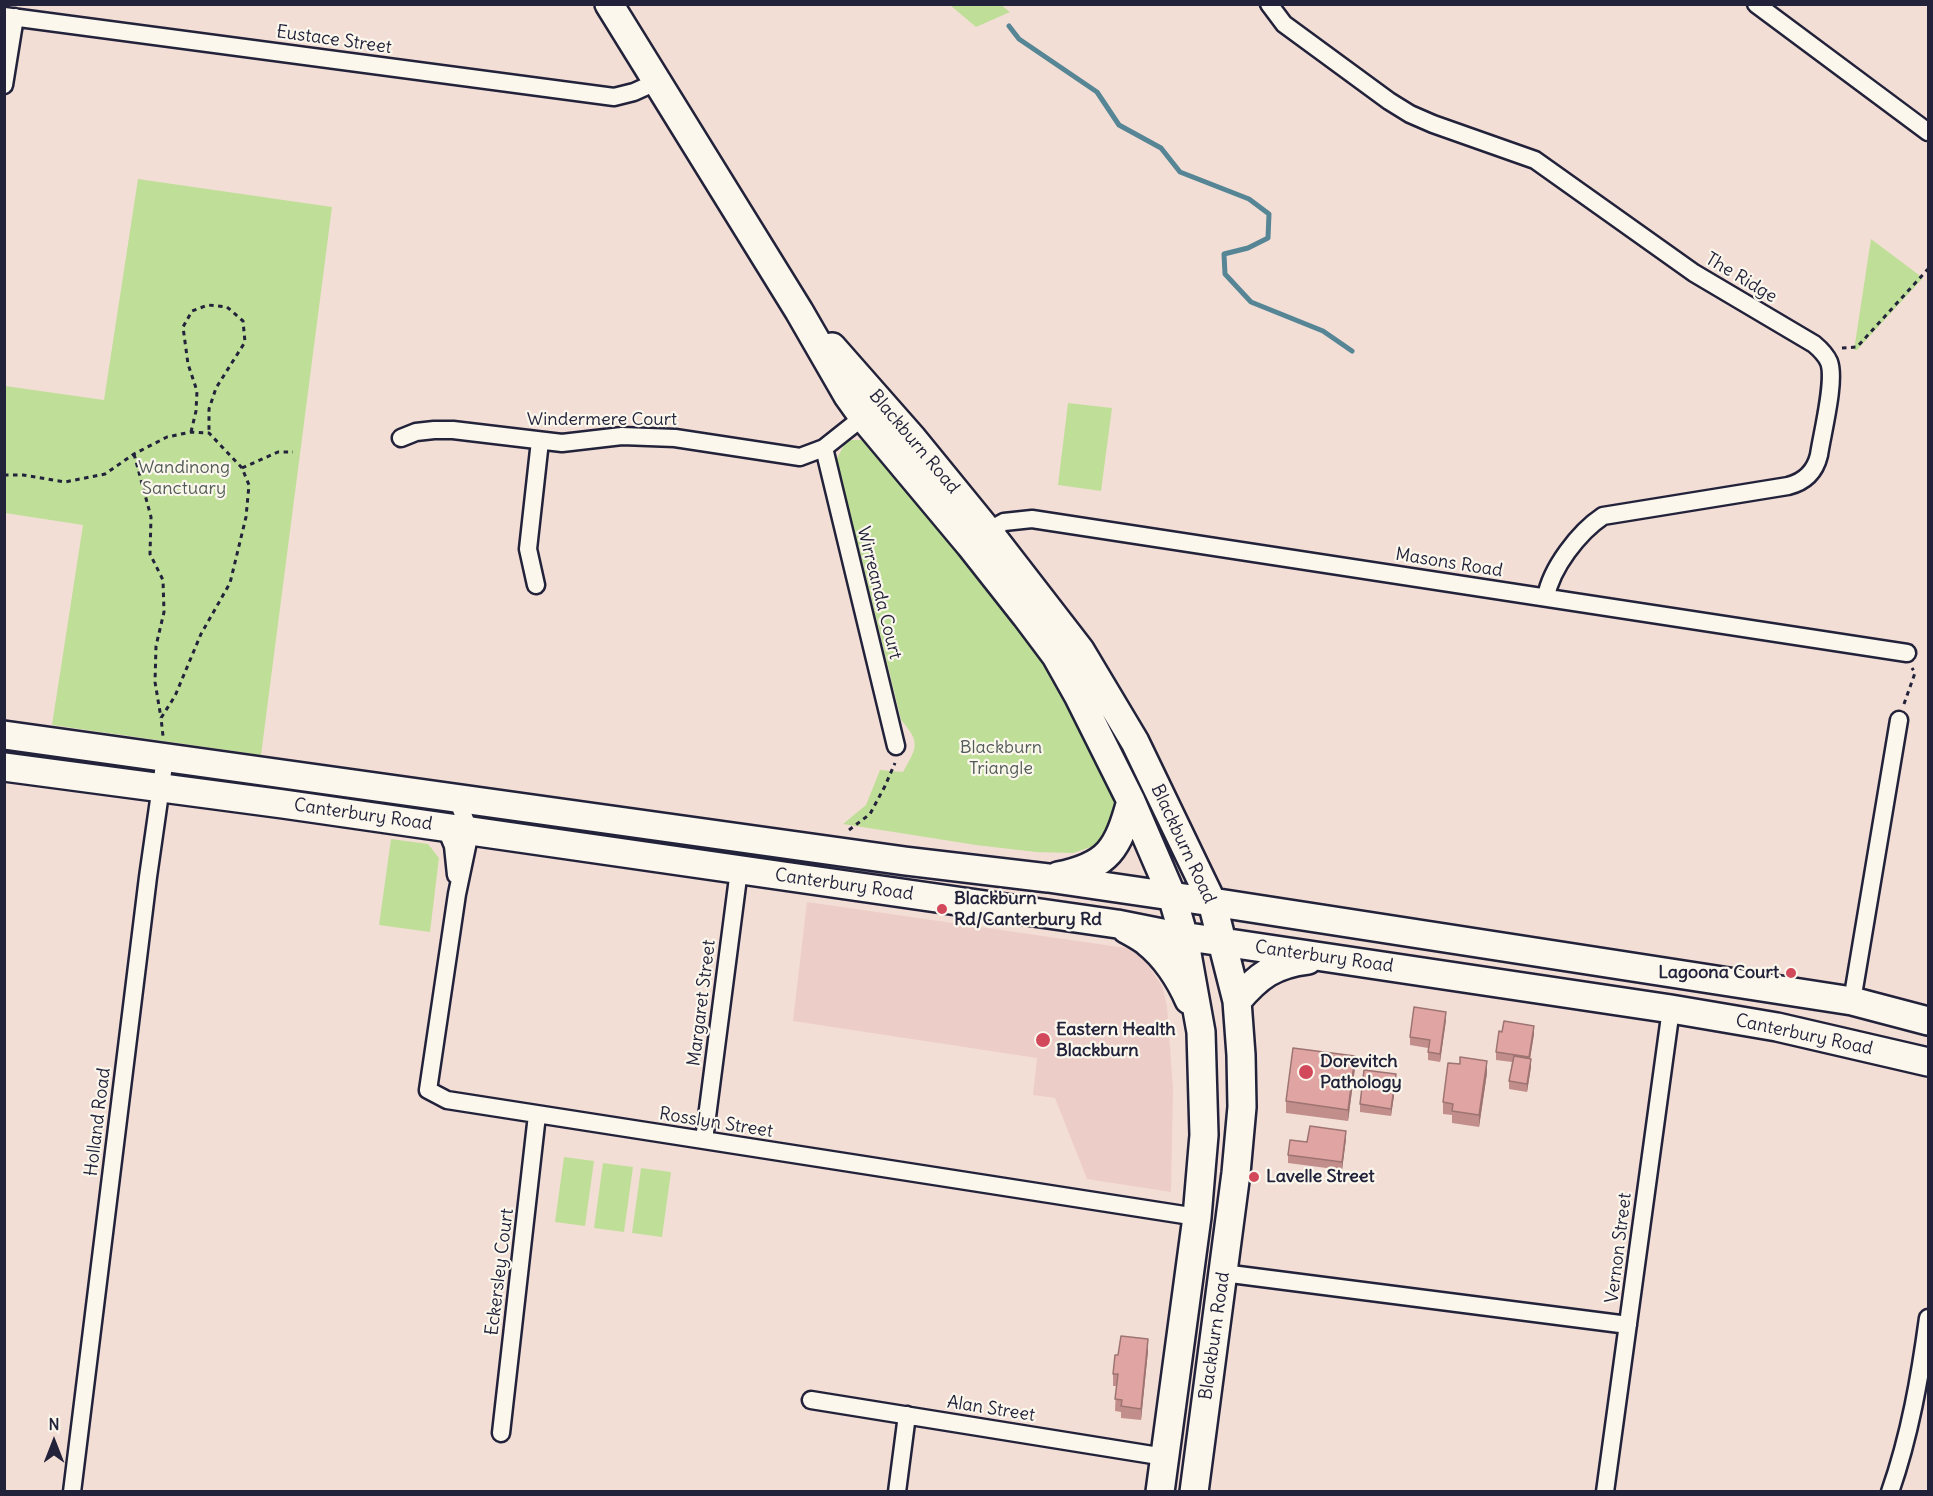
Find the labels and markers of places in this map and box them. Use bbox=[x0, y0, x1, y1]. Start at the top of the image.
place label: Blackburn Rd/Canterbury Rd bbox=[954, 888, 1102, 930]
marker: Blackburn Rd/Canterbury Rd bbox=[935, 902, 949, 916]
place label: Lagoona Court bbox=[1658, 962, 1779, 984]
marker: Lagoona Court bbox=[1784, 966, 1798, 980]
place label: Eastern Health Blackburn bbox=[1056, 1019, 1176, 1062]
marker: Eastern Health Blackburn bbox=[1034, 1031, 1052, 1049]
place label: Dorevitch Pathology bbox=[1320, 1051, 1402, 1094]
marker: Dorevitch Pathology bbox=[1297, 1063, 1315, 1081]
place label: Lavelle Street bbox=[1266, 1166, 1374, 1188]
marker: Lavelle Street bbox=[1247, 1170, 1261, 1184]

